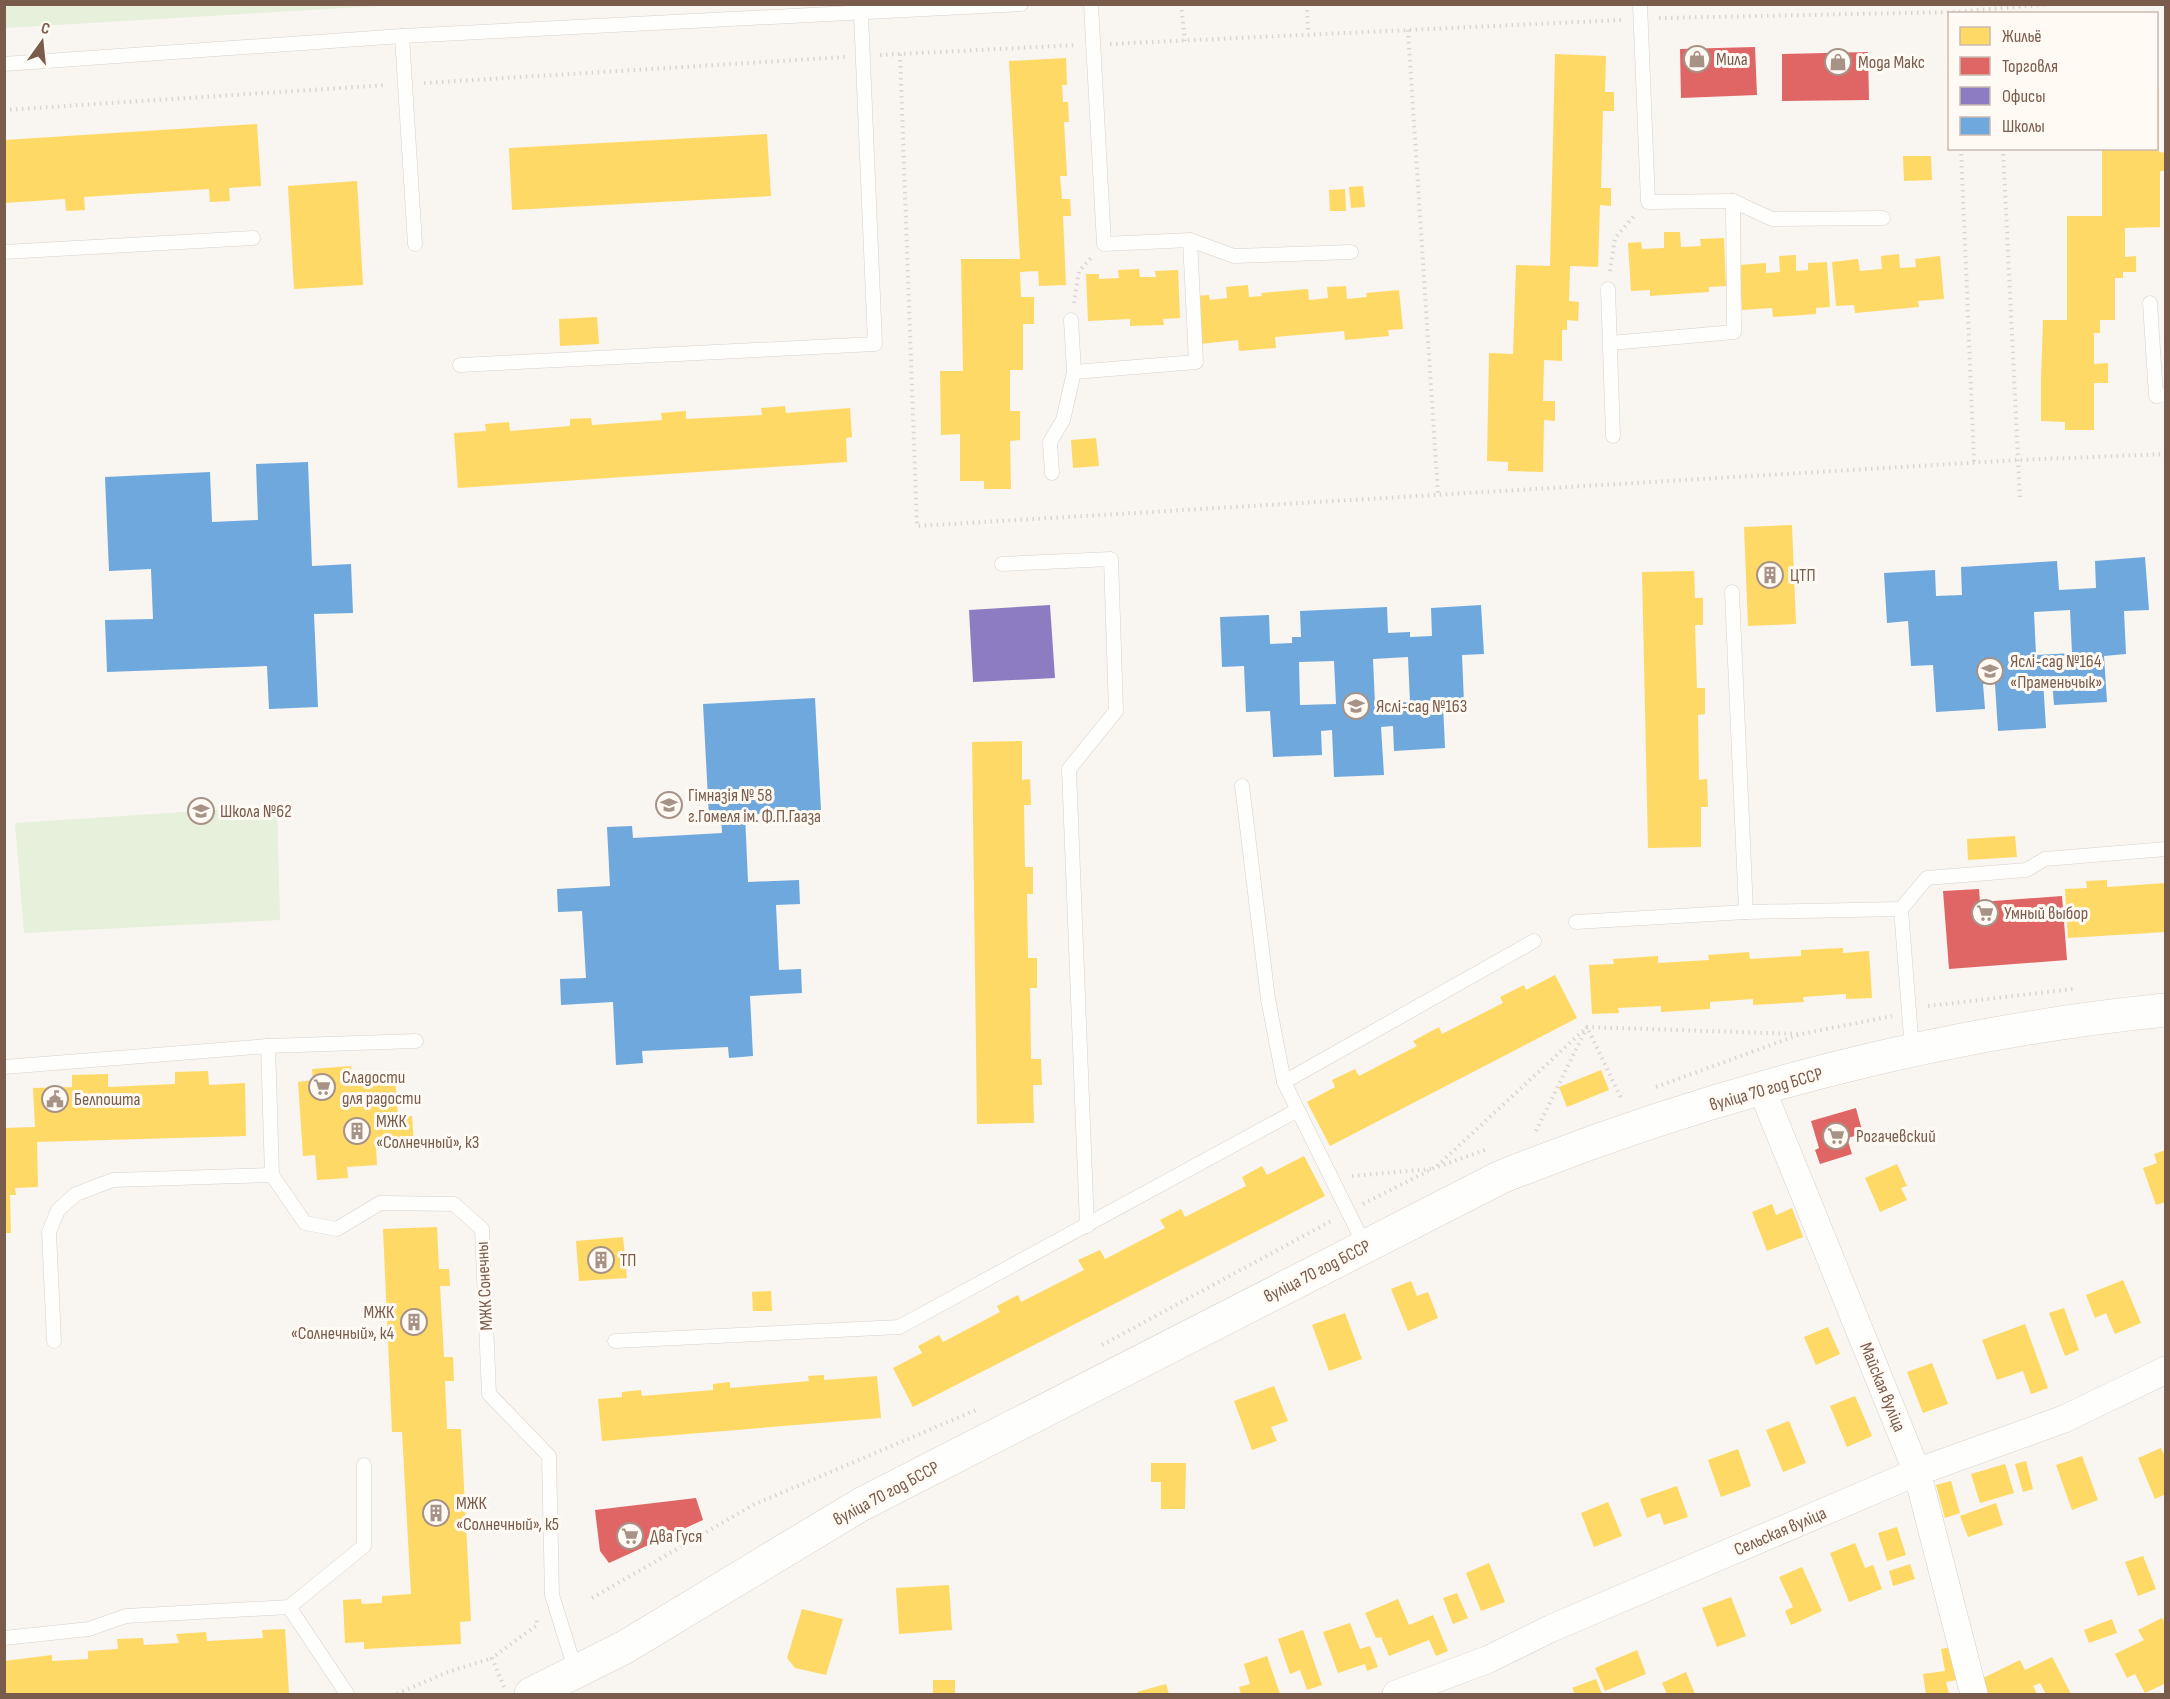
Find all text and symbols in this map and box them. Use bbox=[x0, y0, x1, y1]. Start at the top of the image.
north arrow bbox=[12, 12, 72, 72]
legend bbox=[1948, 12, 2158, 150]
text: С bbox=[39, 19, 52, 39]
text: Жильё bbox=[2002, 26, 2042, 47]
shop icon: Мила bbox=[1682, 44, 1712, 74]
shop icon: Мода Макс bbox=[1823, 47, 1853, 77]
place label: Мила bbox=[1716, 49, 1748, 70]
place label: Мода Макс bbox=[1858, 52, 1925, 73]
text: Торговля bbox=[2002, 56, 2058, 77]
text: Офисы bbox=[2002, 86, 2046, 107]
text: Школы bbox=[2002, 116, 2045, 137]
building icon: ЦТП bbox=[1755, 560, 1785, 590]
place label: ЦТП bbox=[1790, 565, 1816, 586]
place label: Яслі-сад №164 «Праменьчык» bbox=[2010, 651, 2103, 693]
school or university icon: Яслі-сад №164 «Праменьчык» bbox=[1975, 656, 2005, 686]
school or university icon: Яслі-сад №163 bbox=[1341, 691, 1371, 721]
place label: Яслі-сад №163 bbox=[1376, 696, 1467, 717]
place label: Гімназія № 58 г.Гомеля ім. Ф.П.Гааза bbox=[688, 785, 821, 827]
school or university icon: Гімназія № 58 г.Гомеля ім. Ф.П.Гааза bbox=[654, 790, 684, 820]
school or university icon: Школа №62 bbox=[186, 796, 216, 826]
place label: Школа №62 bbox=[220, 801, 292, 822]
supermarket icon: Умный выбор bbox=[1970, 898, 2000, 928]
place label: Умный выбор bbox=[2004, 903, 2088, 924]
street label: вуліца 70 год БССР bbox=[1707, 1063, 1826, 1116]
place label: Сладости для радости bbox=[342, 1067, 421, 1109]
supermarket icon: Сладости для радости bbox=[307, 1072, 337, 1102]
public building icon: Белпошта bbox=[40, 1084, 70, 1114]
place label: Белпошта bbox=[74, 1089, 141, 1110]
place label: МЖК «Солнечный», к3 bbox=[376, 1111, 479, 1153]
building icon: МЖК «Солнечный», к3 bbox=[342, 1116, 372, 1146]
supermarket icon: Рогачевский bbox=[1821, 1121, 1851, 1151]
place label: Рогачевский bbox=[1856, 1126, 1936, 1147]
street label: вуліца 70 год БССР bbox=[1260, 1235, 1374, 1307]
street label: МЖК Сонечны bbox=[472, 1241, 497, 1331]
building icon: ТП bbox=[586, 1245, 616, 1275]
place label: ТП bbox=[620, 1250, 636, 1271]
place label: МЖК «Солнечный», к4 bbox=[291, 1302, 395, 1344]
building icon: МЖК «Солнечный», к4 bbox=[399, 1307, 429, 1337]
street label: Майская вуліца bbox=[1855, 1339, 1910, 1435]
street label: вуліца 70 год БССР bbox=[830, 1457, 943, 1530]
place label: МЖК «Солнечный», к5 bbox=[456, 1493, 559, 1535]
building icon: МЖК «Солнечный», к5 bbox=[421, 1498, 451, 1528]
street label: Сельская вуліца bbox=[1731, 1503, 1830, 1560]
supermarket icon: Два Гуся bbox=[615, 1521, 645, 1551]
place label: Два Гуся bbox=[650, 1526, 702, 1547]

